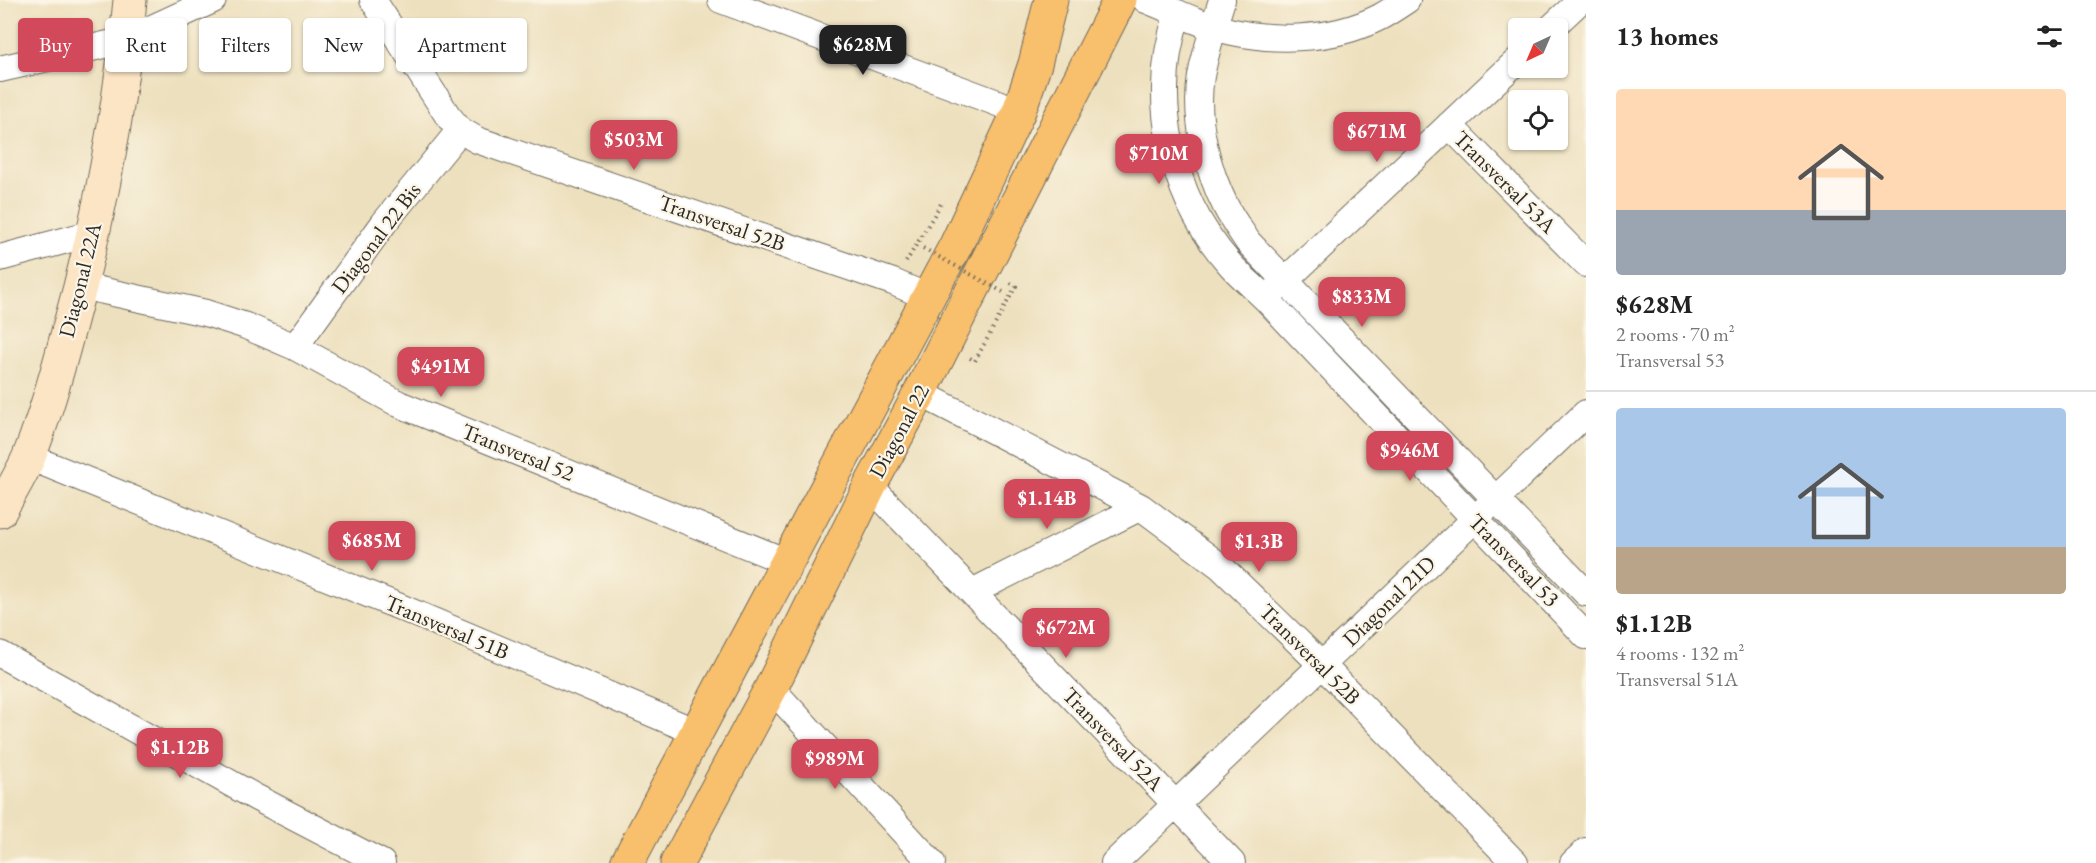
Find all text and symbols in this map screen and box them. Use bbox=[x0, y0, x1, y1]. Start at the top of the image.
chip: Buy bbox=[18, 18, 93, 72]
chip: Rent bbox=[105, 18, 187, 72]
chip: Filters bbox=[199, 18, 291, 72]
chip: New bbox=[303, 18, 384, 72]
chip: Apartment bbox=[396, 18, 527, 72]
north arrow bbox=[1508, 18, 1568, 78]
map controls bbox=[1508, 18, 1568, 150]
text: 13 homes bbox=[1616, 19, 1718, 53]
icon: filters bbox=[2033, 20, 2066, 53]
pin: $628M bbox=[821, 25, 905, 76]
text: $628M bbox=[833, 31, 893, 57]
button: locate bbox=[1508, 90, 1568, 150]
pin: $671M bbox=[1335, 112, 1419, 163]
text: $671M bbox=[1347, 118, 1407, 144]
pin: $503M bbox=[592, 120, 676, 171]
street label: Transversal 53A bbox=[1447, 124, 1563, 240]
text: $503M bbox=[604, 126, 664, 152]
icon: home bbox=[1787, 128, 1895, 236]
pin: $710M bbox=[1117, 134, 1201, 185]
text: $710M bbox=[1129, 140, 1189, 166]
street label: Diagonal 22 Bis bbox=[325, 176, 427, 300]
street label: Transversal 52B bbox=[655, 188, 789, 258]
street label: Diagonal 22A bbox=[52, 219, 108, 341]
pin: $833M bbox=[1320, 277, 1404, 328]
text: $833M bbox=[1332, 283, 1392, 309]
text: $628M bbox=[1616, 287, 1693, 321]
text: 2 rooms · 70 m² bbox=[1616, 321, 1735, 347]
pin: $491M bbox=[399, 347, 483, 398]
text: Transversal 53 bbox=[1616, 347, 1724, 373]
text: $491M bbox=[411, 353, 471, 379]
street label: Diagonal 22 bbox=[862, 379, 936, 483]
street label: Transversal 52 bbox=[457, 416, 579, 488]
pin: $946M bbox=[1368, 431, 1452, 482]
text: $946M bbox=[1380, 437, 1440, 463]
icon: home bbox=[1787, 447, 1895, 555]
pin: $1.14B bbox=[998, 479, 1096, 530]
text: $1.14B bbox=[1018, 485, 1076, 511]
street label: Transversal 53 bbox=[1462, 507, 1566, 613]
pin: $685M bbox=[330, 521, 414, 572]
pin: $1.3B bbox=[1217, 522, 1301, 573]
text: $685M bbox=[342, 527, 402, 553]
text: $1.3B bbox=[1235, 528, 1283, 554]
street label: Diagonal 21D bbox=[1336, 549, 1442, 653]
street label: Transversal 51B bbox=[381, 588, 513, 666]
street label: Transversal 52B bbox=[1253, 597, 1367, 711]
text: $1.12B bbox=[1616, 606, 1692, 640]
pin: $672M bbox=[1024, 608, 1108, 659]
text: $672M bbox=[1036, 614, 1096, 640]
text: 4 rooms · 132 m² bbox=[1616, 640, 1744, 666]
text: Transversal 51A bbox=[1616, 666, 1738, 692]
street label: Transversal 52A bbox=[1056, 681, 1171, 798]
pin: $1.12B bbox=[131, 728, 229, 779]
text: $1.12B bbox=[151, 734, 209, 760]
pin: $989M bbox=[793, 739, 877, 790]
text: $989M bbox=[805, 745, 865, 771]

